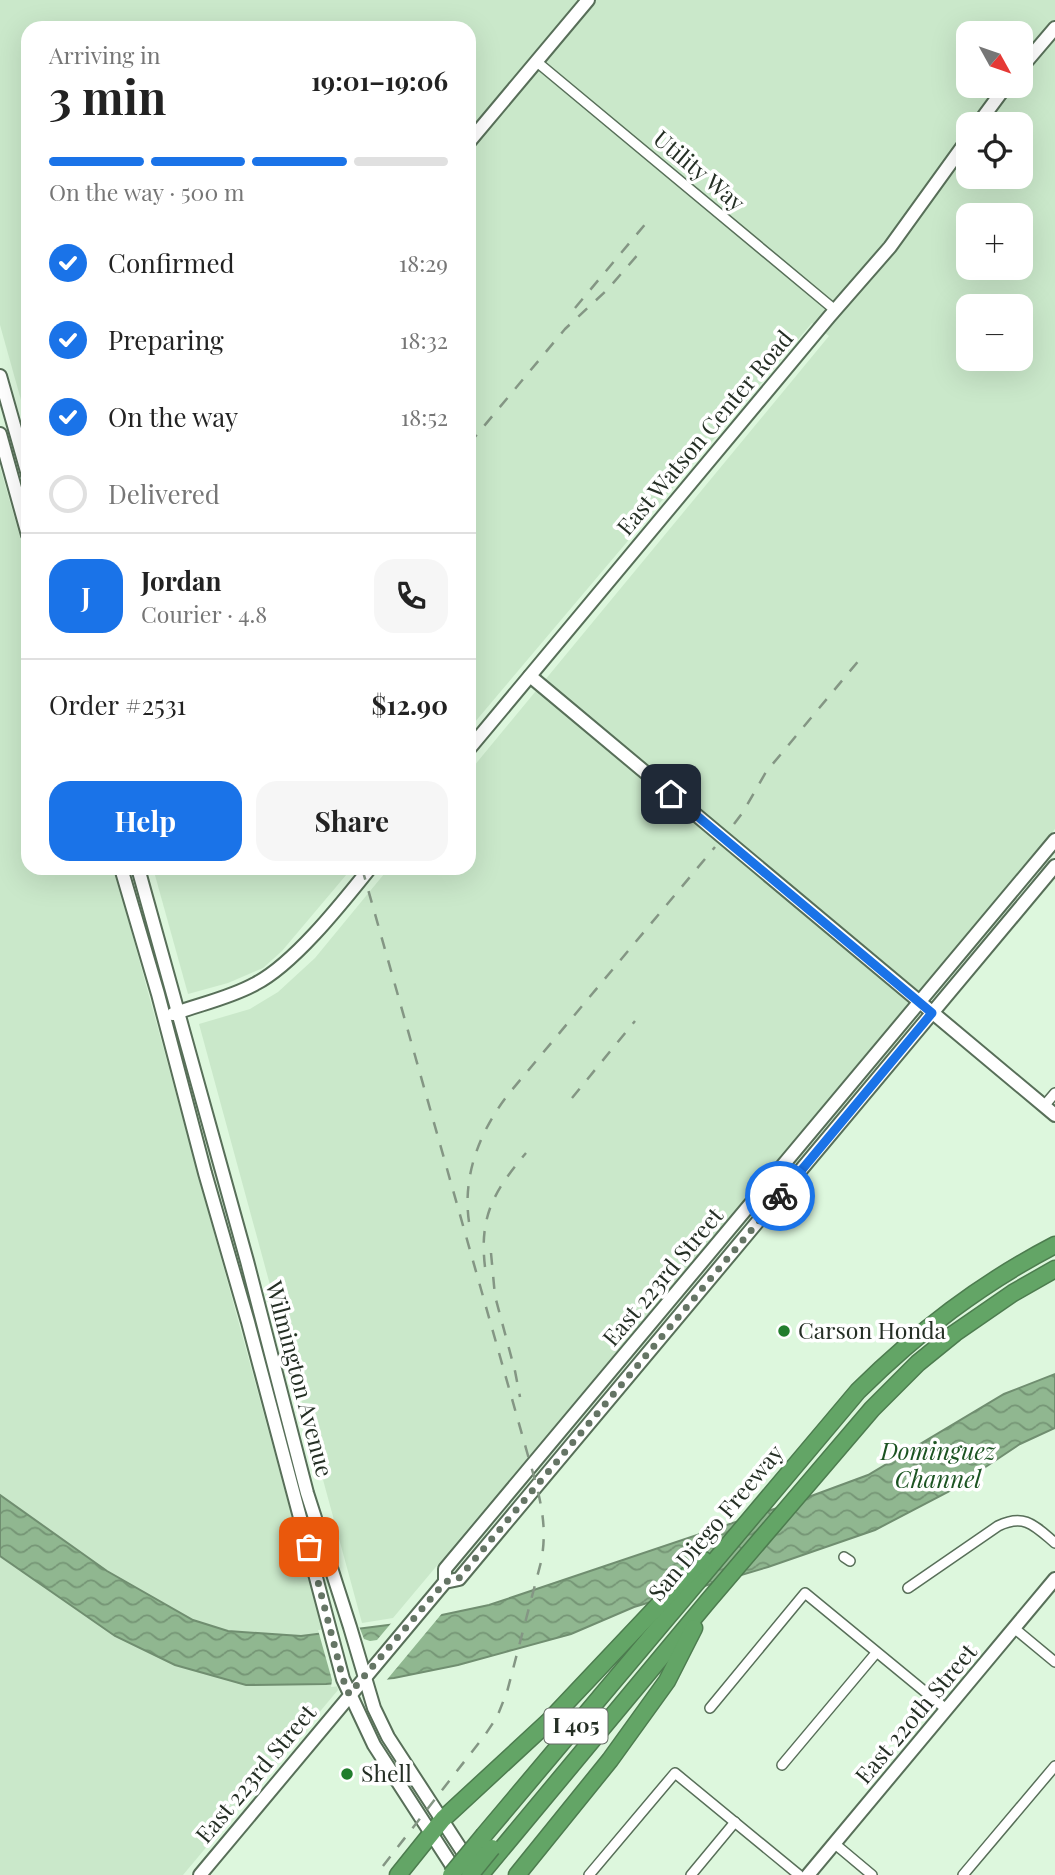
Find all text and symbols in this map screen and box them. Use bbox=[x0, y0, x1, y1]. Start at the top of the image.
north arrow bbox=[956, 21, 1032, 98]
map controls bbox=[956, 21, 1033, 371]
text: Arriving in bbox=[49, 39, 161, 70]
text: 19:01–19:06 bbox=[311, 63, 448, 98]
text: 3 min bbox=[49, 65, 166, 127]
button: locate bbox=[956, 112, 1033, 189]
street label: Utility Way bbox=[648, 122, 753, 218]
text: On the way · 500 m bbox=[49, 176, 244, 207]
button: + bbox=[956, 203, 1033, 280]
icon: check bbox=[49, 244, 87, 282]
text: Confirmed bbox=[108, 245, 235, 280]
text: 18:29 bbox=[399, 247, 448, 278]
button: − bbox=[956, 294, 1033, 371]
icon: check bbox=[49, 321, 87, 359]
text: Preparing bbox=[108, 322, 224, 357]
street label: East Watson Center Road bbox=[609, 323, 799, 541]
text: 18:32 bbox=[400, 324, 448, 355]
icon: check bbox=[49, 398, 87, 436]
text: On the way bbox=[108, 399, 238, 434]
text: 18:52 bbox=[401, 401, 448, 432]
text: Delivered bbox=[108, 476, 220, 511]
button: phone bbox=[374, 559, 448, 633]
text: Jordan bbox=[141, 563, 221, 598]
text: J bbox=[81, 579, 91, 614]
text: Courier · 4.8 bbox=[141, 598, 267, 629]
text: Order #2531 bbox=[49, 687, 186, 722]
text: $12.90 bbox=[372, 687, 448, 722]
pin bbox=[641, 764, 701, 824]
icon: home bbox=[652, 775, 690, 813]
button: Help bbox=[49, 781, 242, 861]
button: Share bbox=[256, 781, 448, 861]
courier bbox=[745, 1161, 815, 1231]
icon: bike bbox=[761, 1177, 799, 1215]
street label: East 223rd Street bbox=[595, 1199, 730, 1352]
street label: Wilmington Avenue bbox=[259, 1276, 342, 1480]
place label: Carson Honda bbox=[798, 1314, 947, 1345]
marker: Carson Honda bbox=[776, 1323, 792, 1339]
water label: Dominguez Channel bbox=[879, 1434, 997, 1494]
street label: San Diego Freeway bbox=[640, 1437, 790, 1607]
pin bbox=[279, 1517, 339, 1577]
icon: bag bbox=[290, 1528, 328, 1566]
street label: East 220th Street bbox=[847, 1636, 983, 1790]
street label: East 223rd Street bbox=[188, 1696, 323, 1849]
road number: I 405 bbox=[544, 1708, 608, 1744]
place label: Shell bbox=[361, 1757, 412, 1788]
marker: Shell bbox=[339, 1766, 355, 1782]

